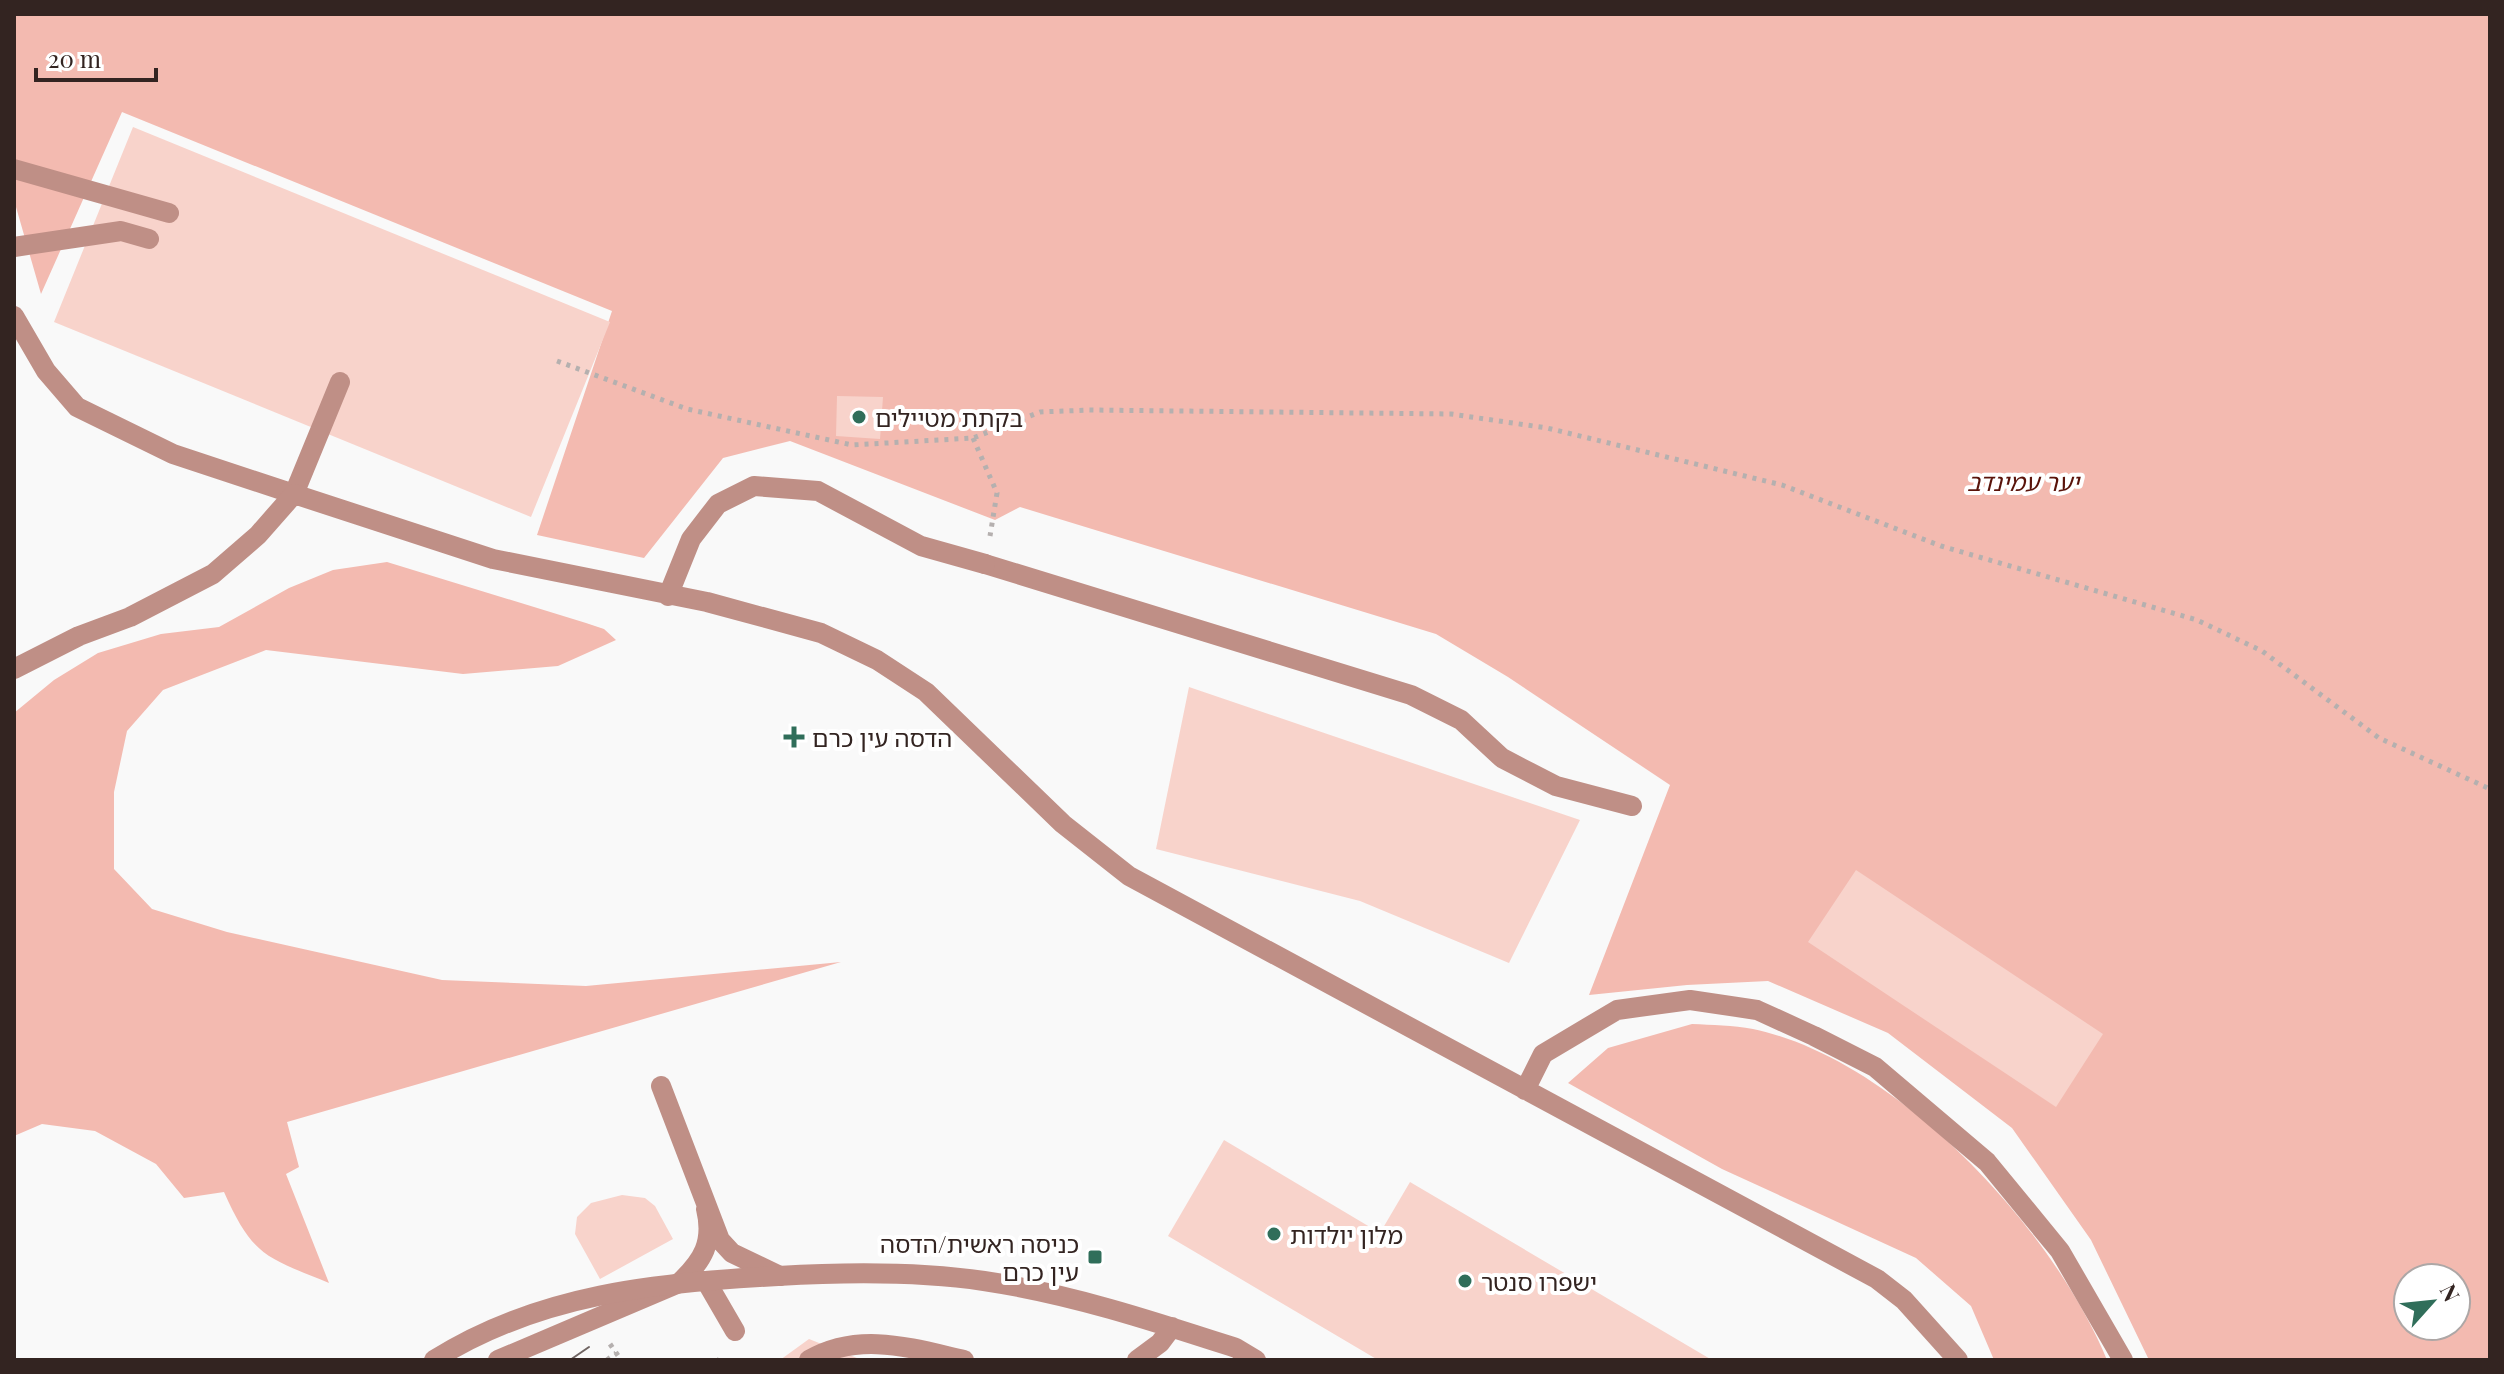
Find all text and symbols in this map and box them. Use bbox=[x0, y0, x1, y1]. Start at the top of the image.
scale bar bbox=[36, 32, 156, 82]
text: 20 m bbox=[48, 42, 101, 74]
place label: בקתת מטיילים bbox=[875, 401, 1023, 433]
marker: בקתת מטיילים bbox=[850, 408, 868, 426]
park label: יער עמינדב bbox=[1967, 465, 2081, 497]
place label: הדסה עין כרם bbox=[812, 721, 952, 753]
marker: הדסה עין כרם bbox=[783, 726, 805, 748]
place label: מלון יולדות bbox=[1290, 1218, 1403, 1250]
marker: מלון יולדות bbox=[1265, 1225, 1283, 1243]
place label: כניסה ראשית/הדסה עין כרם bbox=[880, 1227, 1079, 1287]
marker: כניסה ראשית/הדסה עין כרם bbox=[1086, 1248, 1104, 1266]
north arrow bbox=[2392, 1262, 2472, 1342]
place label: ישפרו סנטר bbox=[1481, 1265, 1597, 1297]
marker: ישפרו סנטר bbox=[1456, 1272, 1474, 1290]
text: N bbox=[2434, 1279, 2468, 1306]

